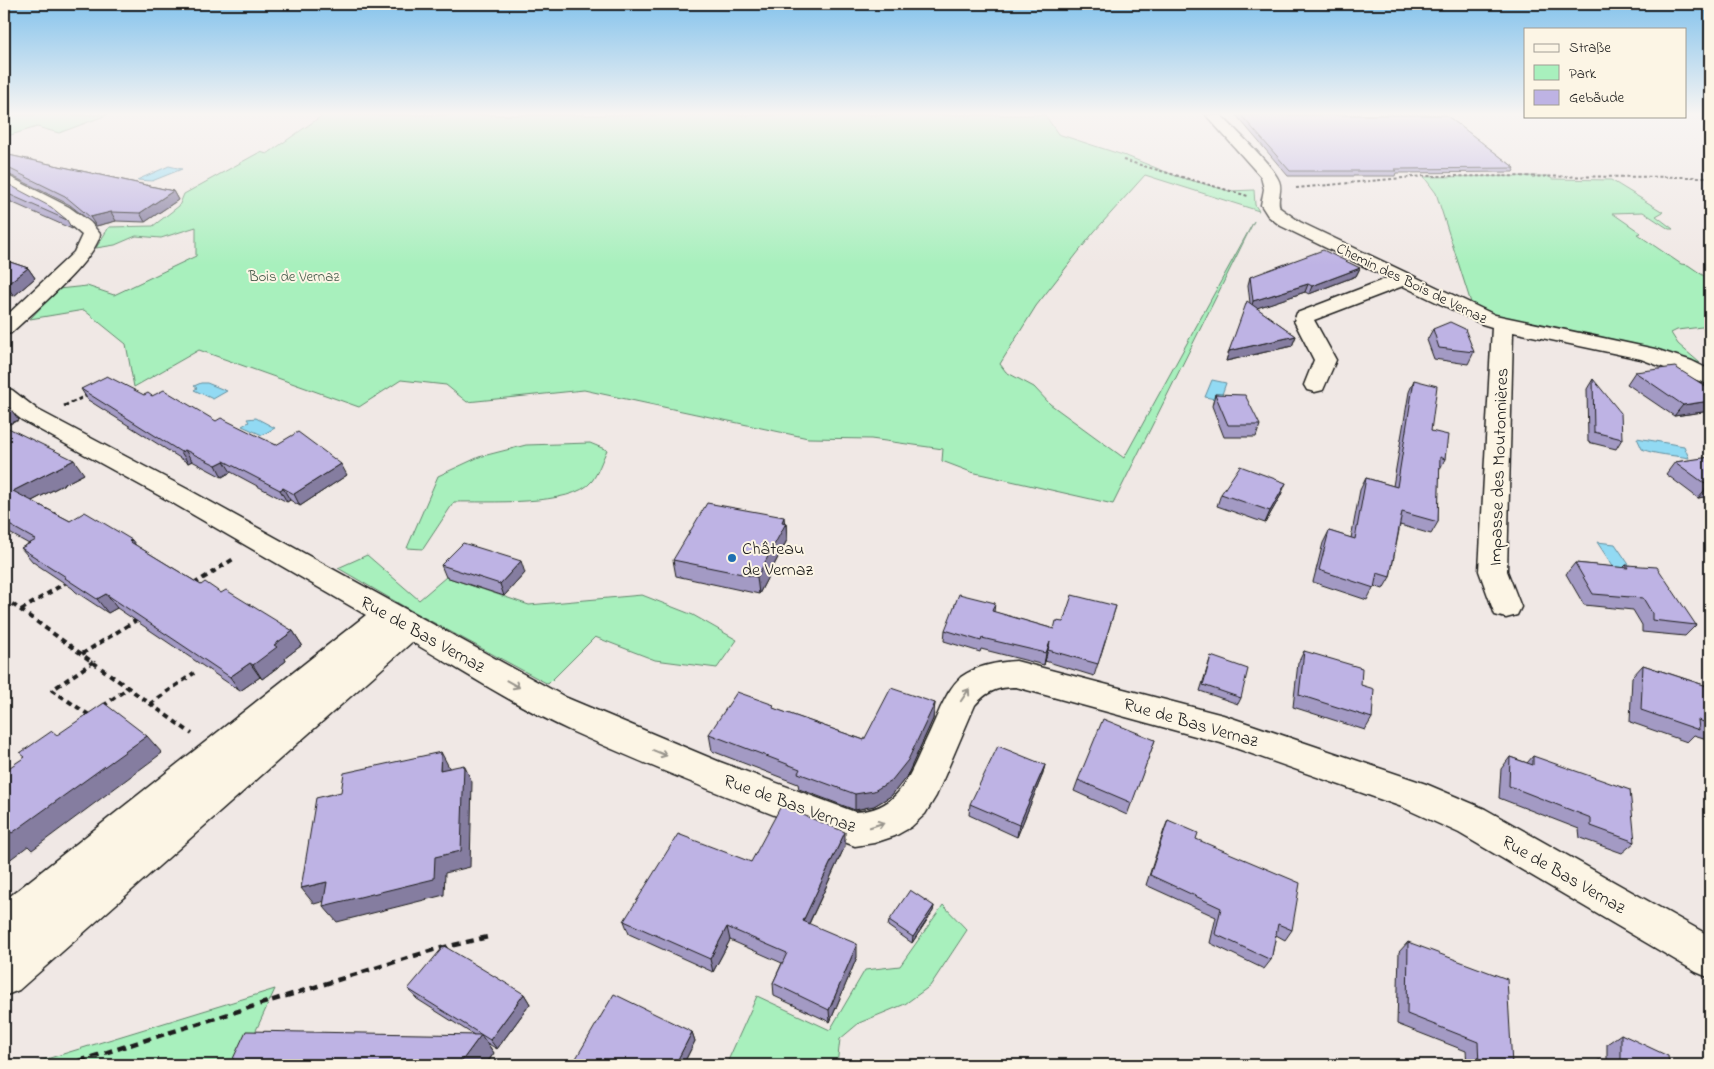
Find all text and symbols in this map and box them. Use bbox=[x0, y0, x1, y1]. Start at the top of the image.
legend bbox=[1524, 28, 1686, 118]
text: Straße bbox=[1569, 37, 1611, 59]
text: Park bbox=[1569, 63, 1597, 85]
text: Gebäude bbox=[1569, 87, 1625, 109]
street label: Chemin des Bois de Vernaz bbox=[1333, 238, 1491, 330]
park label: Bois de Vernaz bbox=[247, 266, 340, 288]
street label: Impasse des Moutonnières bbox=[1484, 368, 1516, 567]
place label: Château de Vernaz bbox=[742, 537, 813, 584]
marker: Château de Vernaz bbox=[726, 552, 738, 564]
street label: Rue de Bas Vernaz bbox=[355, 591, 490, 681]
one-way arrow bbox=[505, 680, 519, 690]
one-way arrow bbox=[959, 688, 970, 702]
street label: Rue de Bas Vernaz bbox=[1120, 692, 1261, 756]
one-way arrow bbox=[652, 749, 667, 759]
street label: Rue de Bas Vernaz bbox=[719, 769, 860, 841]
one-way arrow bbox=[869, 820, 885, 830]
street label: Rue de Bas Vernaz bbox=[1496, 830, 1630, 922]

